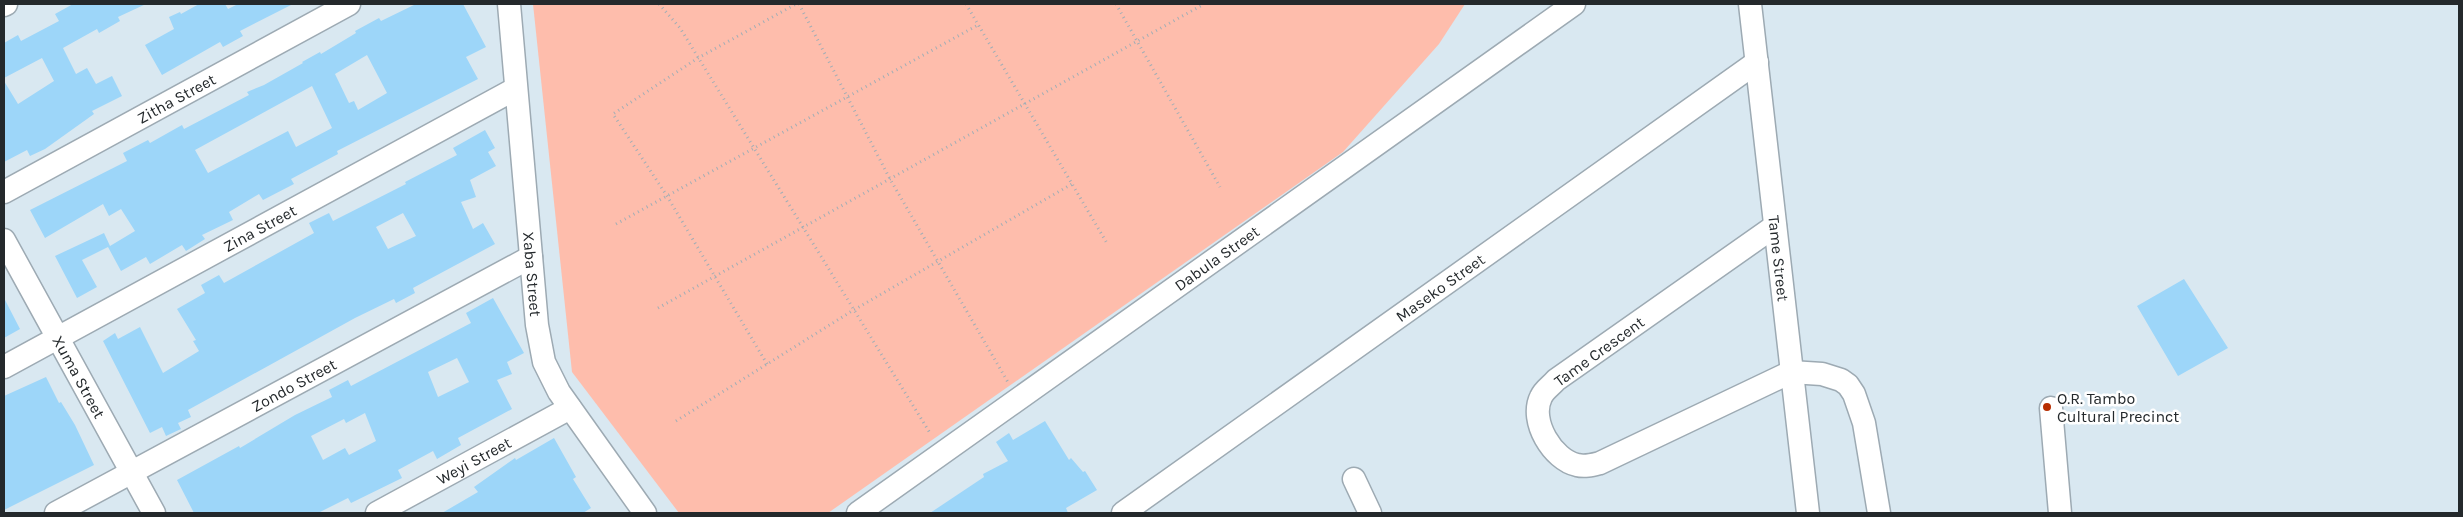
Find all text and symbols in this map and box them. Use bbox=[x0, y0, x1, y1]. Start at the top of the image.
street label: Zitha Street bbox=[134, 70, 219, 128]
street label: Zina Street bbox=[220, 201, 300, 256]
street label: Tame Street bbox=[1764, 214, 1793, 302]
street label: Dabula Street bbox=[1171, 222, 1263, 295]
street label: Xaba Street bbox=[519, 231, 545, 317]
street label: Maseko Street bbox=[1392, 250, 1488, 326]
street label: Tame Crescent bbox=[1551, 312, 1648, 390]
street label: Xuma Street bbox=[48, 332, 109, 422]
street label: Zondo Street bbox=[248, 355, 340, 416]
place label: O.R. Tambo Cultural Precinct bbox=[2057, 389, 2179, 426]
marker: O.R. Tambo Cultural Precinct bbox=[2041, 401, 2053, 413]
street label: Weyi Street bbox=[433, 433, 514, 489]

